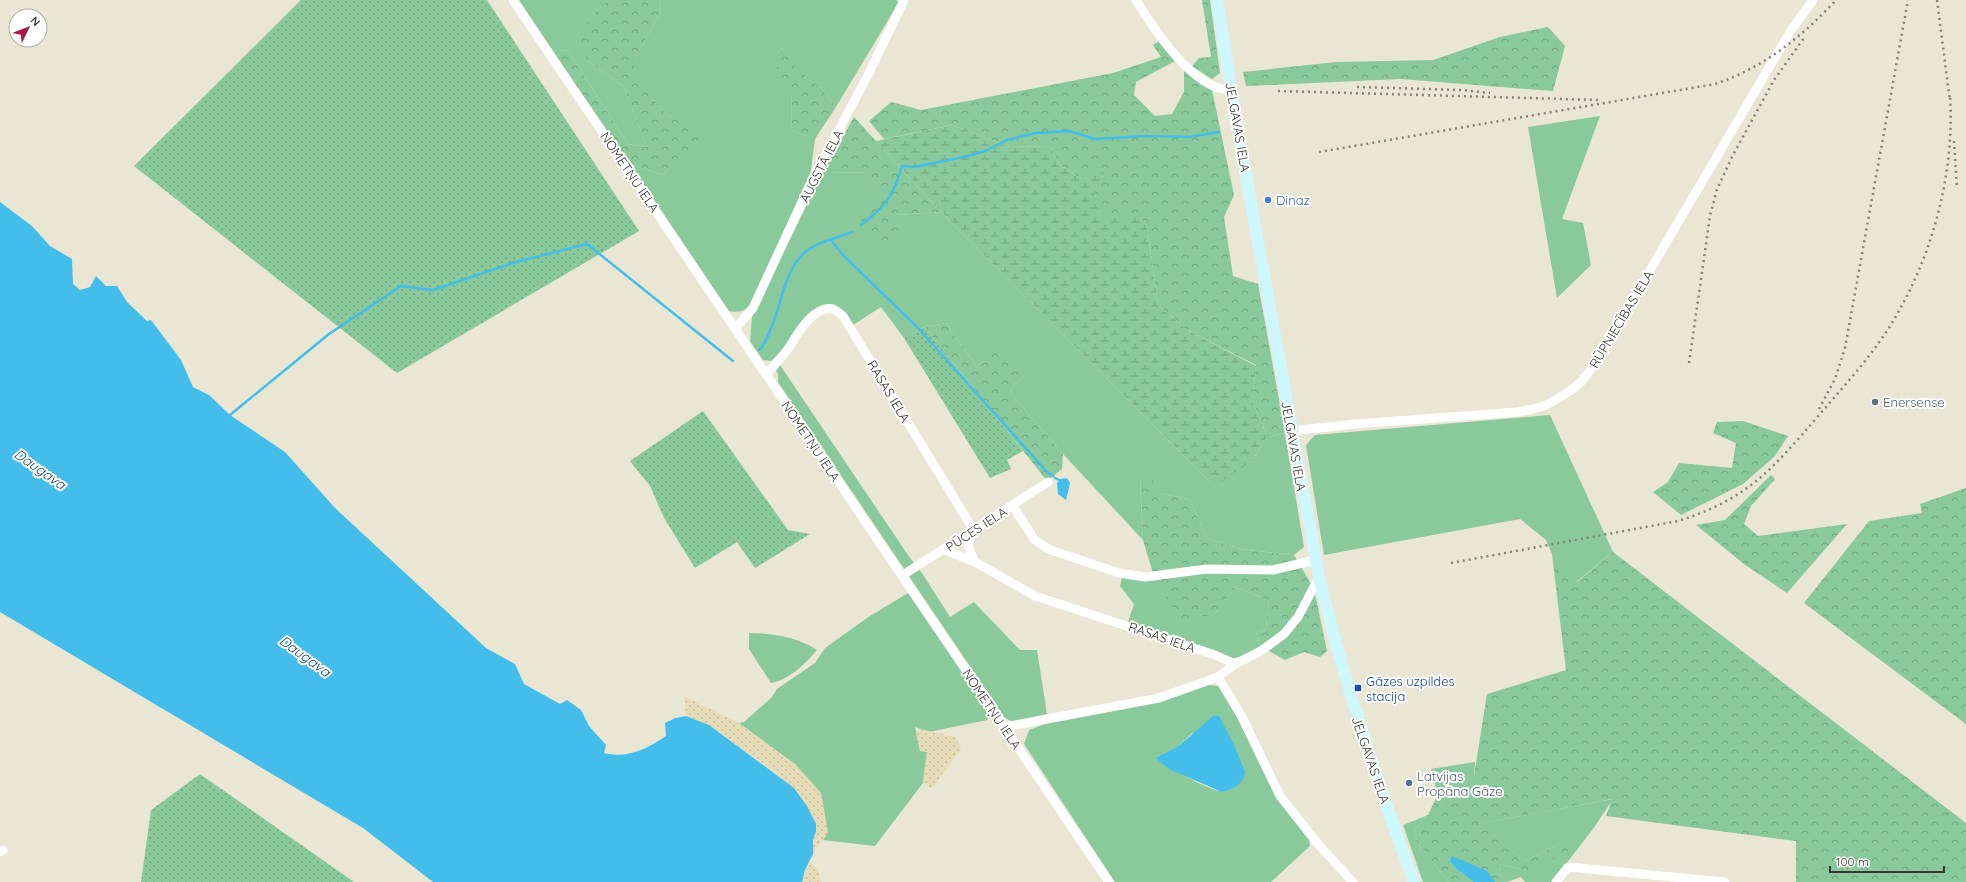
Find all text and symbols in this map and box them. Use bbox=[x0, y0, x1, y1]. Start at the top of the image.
north arrow bbox=[8, 8, 48, 48]
text: N bbox=[27, 13, 43, 29]
street label: JELGAVAS IELA bbox=[1222, 81, 1254, 174]
street label: AUGSTĀ IELA bbox=[796, 126, 846, 205]
street label: NOMETŅU IELA bbox=[597, 129, 663, 216]
place label: Dinaz bbox=[1276, 192, 1310, 208]
marker: Dinaz bbox=[1263, 195, 1273, 205]
street label: RŪPNIECĪBAS IELA bbox=[1586, 267, 1657, 371]
street label: RASAS IELA bbox=[864, 357, 914, 425]
place label: Enersense bbox=[1883, 394, 1945, 410]
marker: Enersense bbox=[1870, 397, 1880, 407]
street label: NOMETŅU IELA bbox=[778, 398, 844, 485]
street label: JELGAVAS IELA bbox=[1278, 400, 1310, 493]
water label: Daugava bbox=[11, 445, 71, 494]
street label: PŪCES IELA bbox=[942, 503, 1010, 555]
street label: RASAS IELA bbox=[1126, 618, 1198, 656]
water label: Daugava bbox=[276, 631, 335, 682]
street label: NOMETŅU IELA bbox=[959, 666, 1025, 753]
place label: Gāzes uzpildes stacija bbox=[1366, 673, 1455, 704]
marker: Gāzes uzpildes stacija bbox=[1353, 683, 1363, 693]
street label: JELGAVAS IELA bbox=[1349, 714, 1394, 806]
place label: Latvijas Propāna Gāze bbox=[1417, 768, 1503, 799]
marker: Latvijas Propāna Gāze bbox=[1404, 778, 1414, 788]
scale bar bbox=[1830, 848, 1944, 874]
text: 100 m bbox=[1836, 854, 1869, 869]

